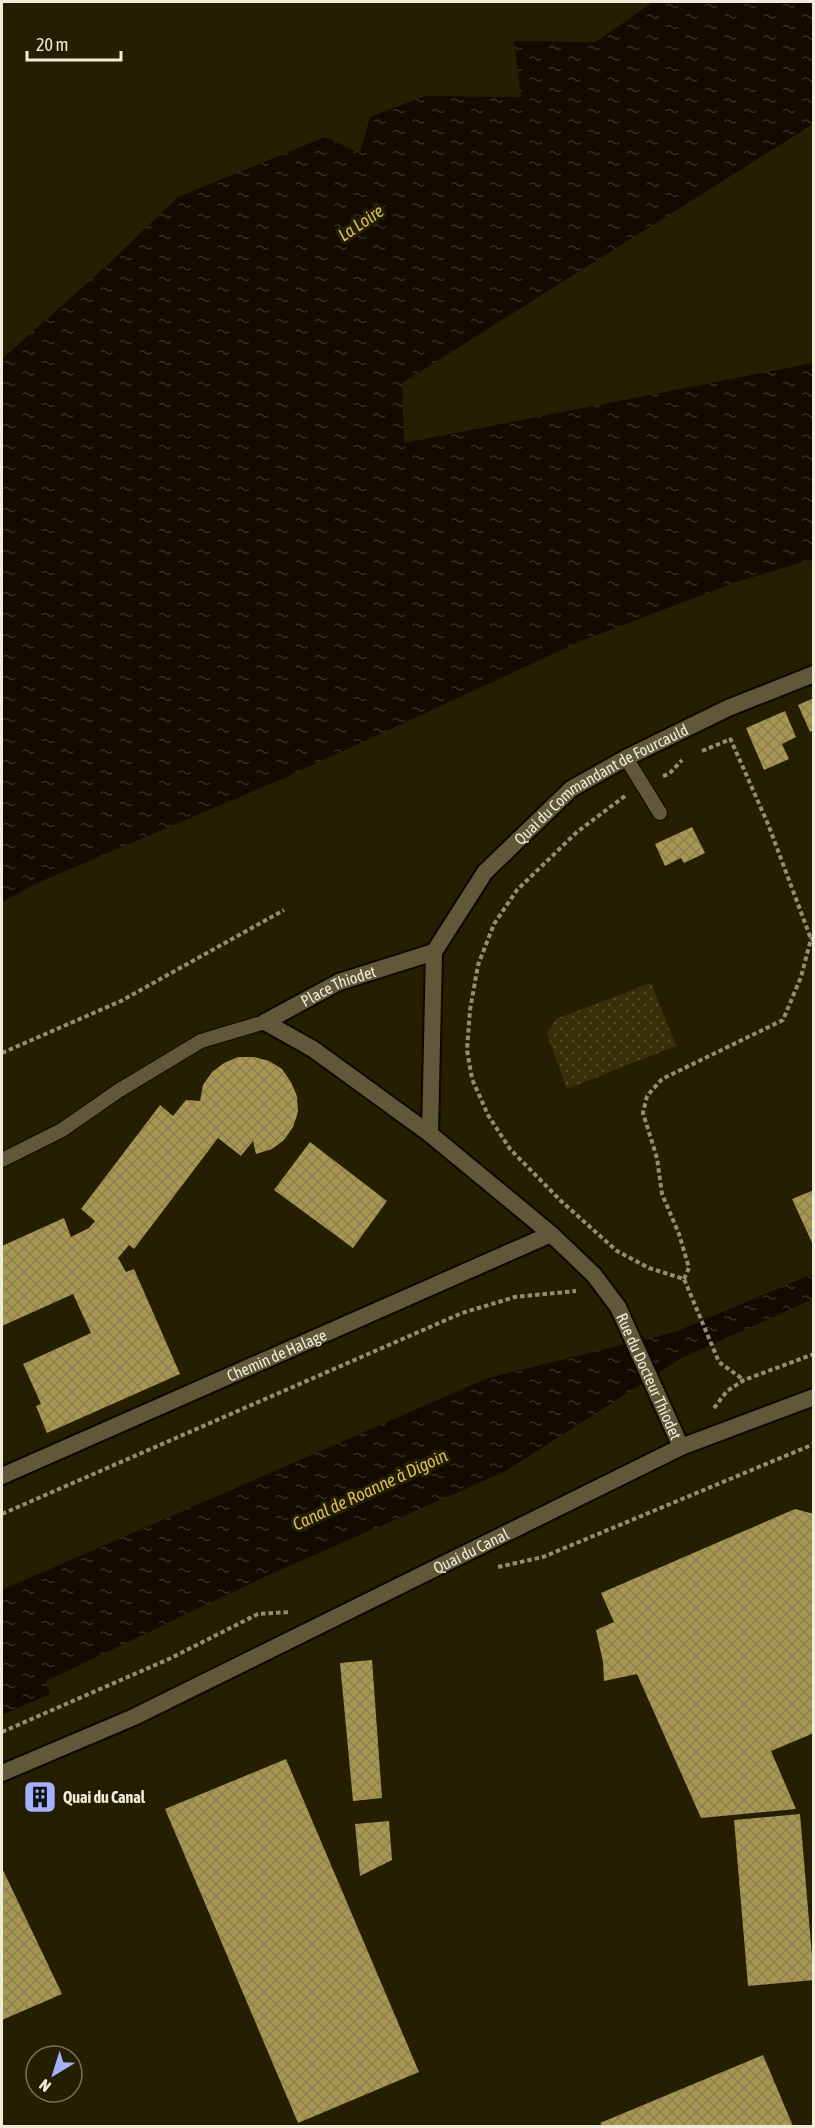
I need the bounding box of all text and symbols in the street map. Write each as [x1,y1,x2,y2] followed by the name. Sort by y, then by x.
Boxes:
[27,24,122,62] scale bar
[36,34,68,55] text: 20 m
[334,200,387,245] water label: La Loire
[510,720,691,848] street label: Quai du Commandant de Fourcauld
[298,962,378,1010] street label: Place Thiodet
[613,1310,686,1443] street label: Rue du Docteur Thiodet
[224,1325,329,1385] street label: Chemin de Halage
[289,1444,451,1535] water label: Canal de Roanne à Digoin
[430,1524,512,1577] street label: Quai du Canal
[22,1779,58,1815] building icon: Quai du Canal
[63,1788,146,1806] place label: Quai du Canal
[24,2044,84,2104] north arrow
[35,2076,54,2096] text: N

